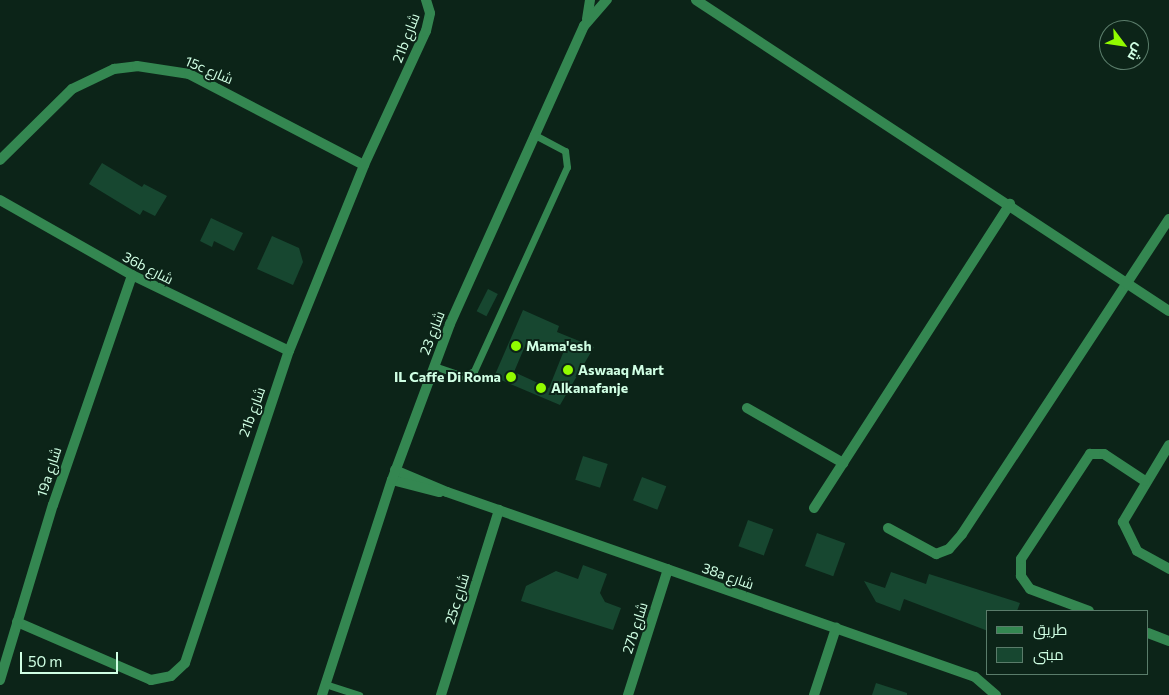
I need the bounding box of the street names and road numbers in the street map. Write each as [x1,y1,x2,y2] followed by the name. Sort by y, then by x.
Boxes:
[389,11,423,65] street label: 21b شارع
[182,52,236,88] street label: 15c شارع
[120,248,176,288] street label: 36b شارع
[416,309,448,357] street label: شارع 23
[235,385,269,439] street label: 21b شارع
[33,445,65,499] street label: 19a شارع
[700,559,756,593] street label: 38a شارع
[441,571,473,627] street label: 25c شارع
[619,600,651,656] street label: 27b شارع

